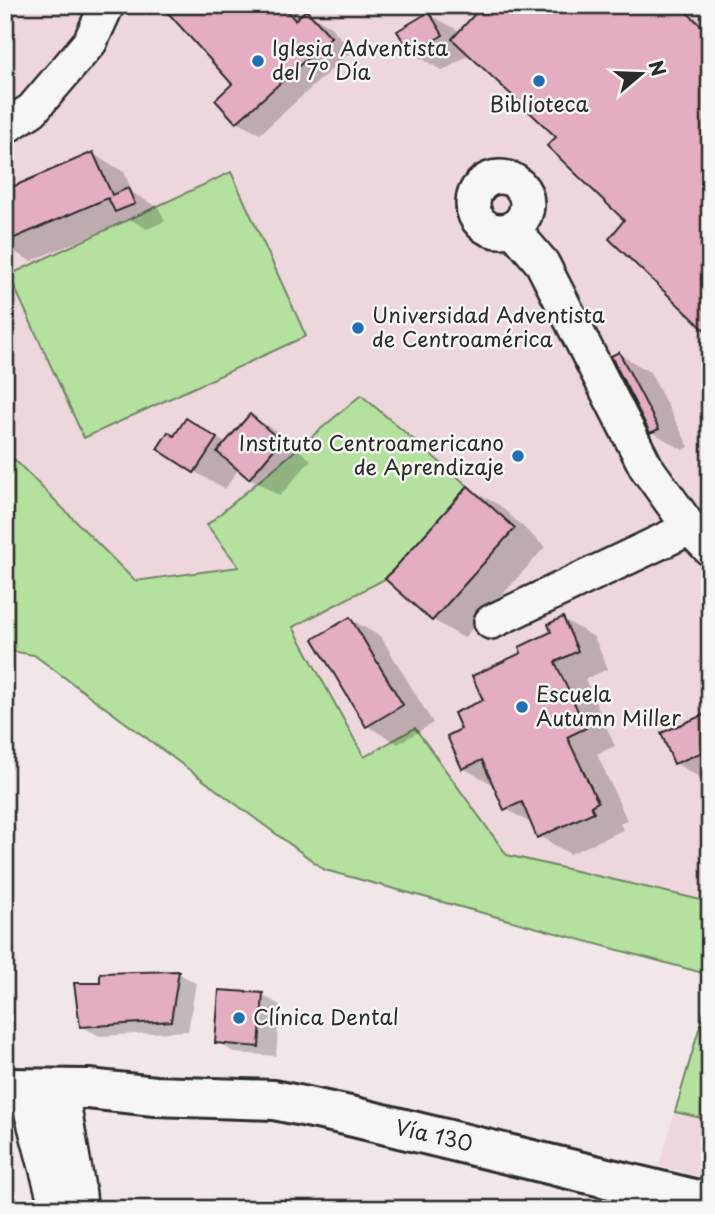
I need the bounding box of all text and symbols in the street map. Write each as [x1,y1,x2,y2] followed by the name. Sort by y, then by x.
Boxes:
[272,31,448,87] place label: Iglesia Adventista del 7º Día
[606,38,676,108] north arrow
[250,53,266,69] marker: Iglesia Adventista del 7º Día
[642,56,674,80] text: N
[531,73,547,89] marker: Biblioteca
[490,87,588,119] place label: Biblioteca
[372,298,605,354] place label: Universidad Adventista de Centroamérica
[350,320,366,336] marker: Universidad Adventista de Centroamérica
[239,426,504,482] place label: Instituto Centroamericano de Aprendizaje
[510,448,526,464] marker: Instituto Centroamericano de Aprendizaje
[536,677,681,733] place label: Escuela Autumn Miller
[514,699,530,715] marker: Escuela Autumn Miller
[253,1000,399,1032] place label: Clínica Dental
[231,1010,247,1026] marker: Clínica Dental
[393,1110,476,1158] street label: Vía 130

